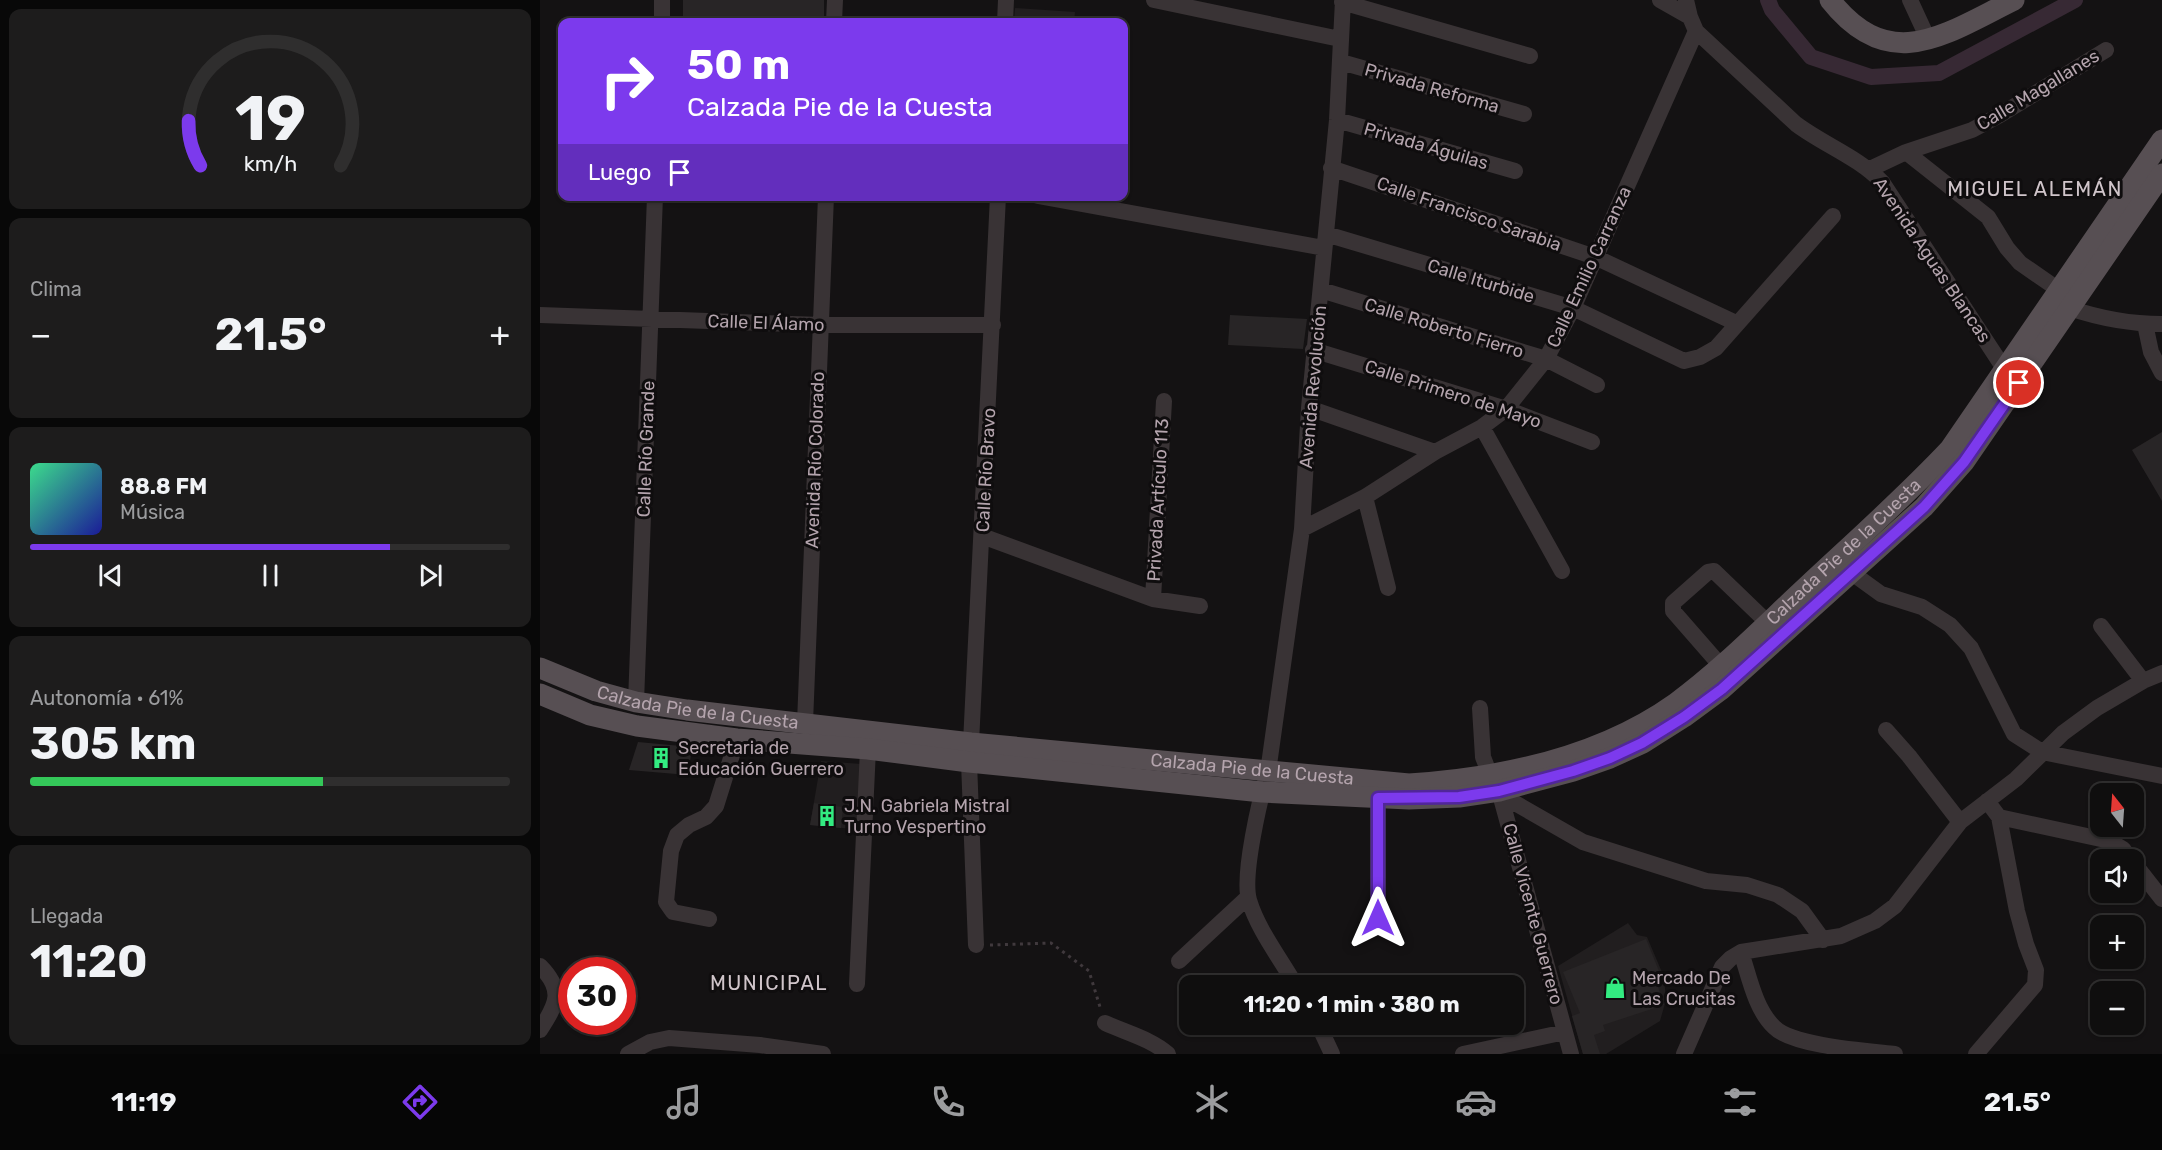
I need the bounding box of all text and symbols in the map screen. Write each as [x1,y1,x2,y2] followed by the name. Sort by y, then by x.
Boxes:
[687,40,790,90] text: 50 m
[588,42,666,120] icon: right
[1973,45,2103,135] street label: Calle Magallanes
[1362,58,1502,118] street label: Privada Reforma
[234,82,306,156] text: 19
[687,91,993,123] text: Calzada Pie de la Cuesta
[1361,118,1491,174] street label: Privada Águilas
[243,151,297,176] text: km/h
[663,156,696,189] icon: arrive
[588,159,651,186] text: Luego
[1374,172,1564,256] street label: Calle Francisco Sarabia
[1869,173,1995,347] street label: Avenida Aguas Blancas
[1947,177,2123,201] district label: MIGUEL ALEMÁN
[1542,183,1636,351] street label: Calle Emilio Carranza
[1425,254,1537,308] street label: Calle Iturbide
[30,277,82,301] text: Clima
[1362,293,1526,363] street label: Calle Roberto Fierro
[1295,305,1331,469] street label: Avenida Revolución
[214,308,326,361] text: 21.5°
[707,310,825,336] street label: Calle El Álamo
[30,315,51,354] text: −
[489,315,510,354] text: +
[1362,355,1544,433] street label: Calle Primero de Mayo
[1993,357,2044,408] pin
[2002,366,2035,399] icon: arrive
[801,371,829,549] street label: Avenida Río Colorado
[633,380,659,518] street label: Calle Río Grande
[972,407,1000,533] street label: Calle Río Bravo
[1143,418,1173,582] street label: Privada Artículo 113
[120,473,207,500] text: 88.8 FM
[1762,474,1926,630] street label: Calzada Pie de la Cuesta
[120,500,185,524] text: Música
[94,559,127,592] icon: previous
[254,559,287,592] icon: pause
[414,559,447,592] icon: next
[594,681,800,734] street label: Calzada Pie de la Cuesta
[30,686,184,710] text: Autonomía · 61%
[30,717,196,770] text: 305 km
[678,737,844,780] place label: Secretaria de Educación Guerrero
[649,746,673,770] building icon: Secretaria de Educación Guerrero
[1150,749,1355,790] street label: Calzada Pie de la Cuesta
[2090,783,2144,837] north arrow
[2090,783,2144,1035] map controls
[844,795,1010,838] place label: J.N. Gabriela Mistral Turno Vespertino
[815,804,839,828] building icon: J.N. Gabriela Mistral Turno Vespertino
[1498,821,1568,1007] street label: Calle Vicente Guerrero
[2090,849,2144,903] button: sound
[1346,886,1410,950] position arrow
[30,904,103,928] text: Llegada
[2090,915,2144,969] button: +
[30,935,148,988] text: 11:20
[558,957,636,1035] speed limit sign: 30
[1632,967,1736,1010] place label: Mercado De Las Crucitas
[710,971,828,995] district label: MUNICIPAL
[1603,976,1627,1000] shop icon: Mercado De Las Crucitas
[2090,981,2144,1035] button: −
[1243,991,1460,1018] text: 11:20 · 1 min · 380 m
[399,1081,441,1123] icon: directions
[663,1081,705,1123] icon: music
[927,1081,969,1123] icon: phone
[1191,1081,1233,1123] icon: climate
[1455,1081,1497,1123] icon: car
[1719,1081,1761,1123] icon: filters
[111,1086,177,1118] text: 11:19
[1984,1086,2051,1118] text: 21.5°

